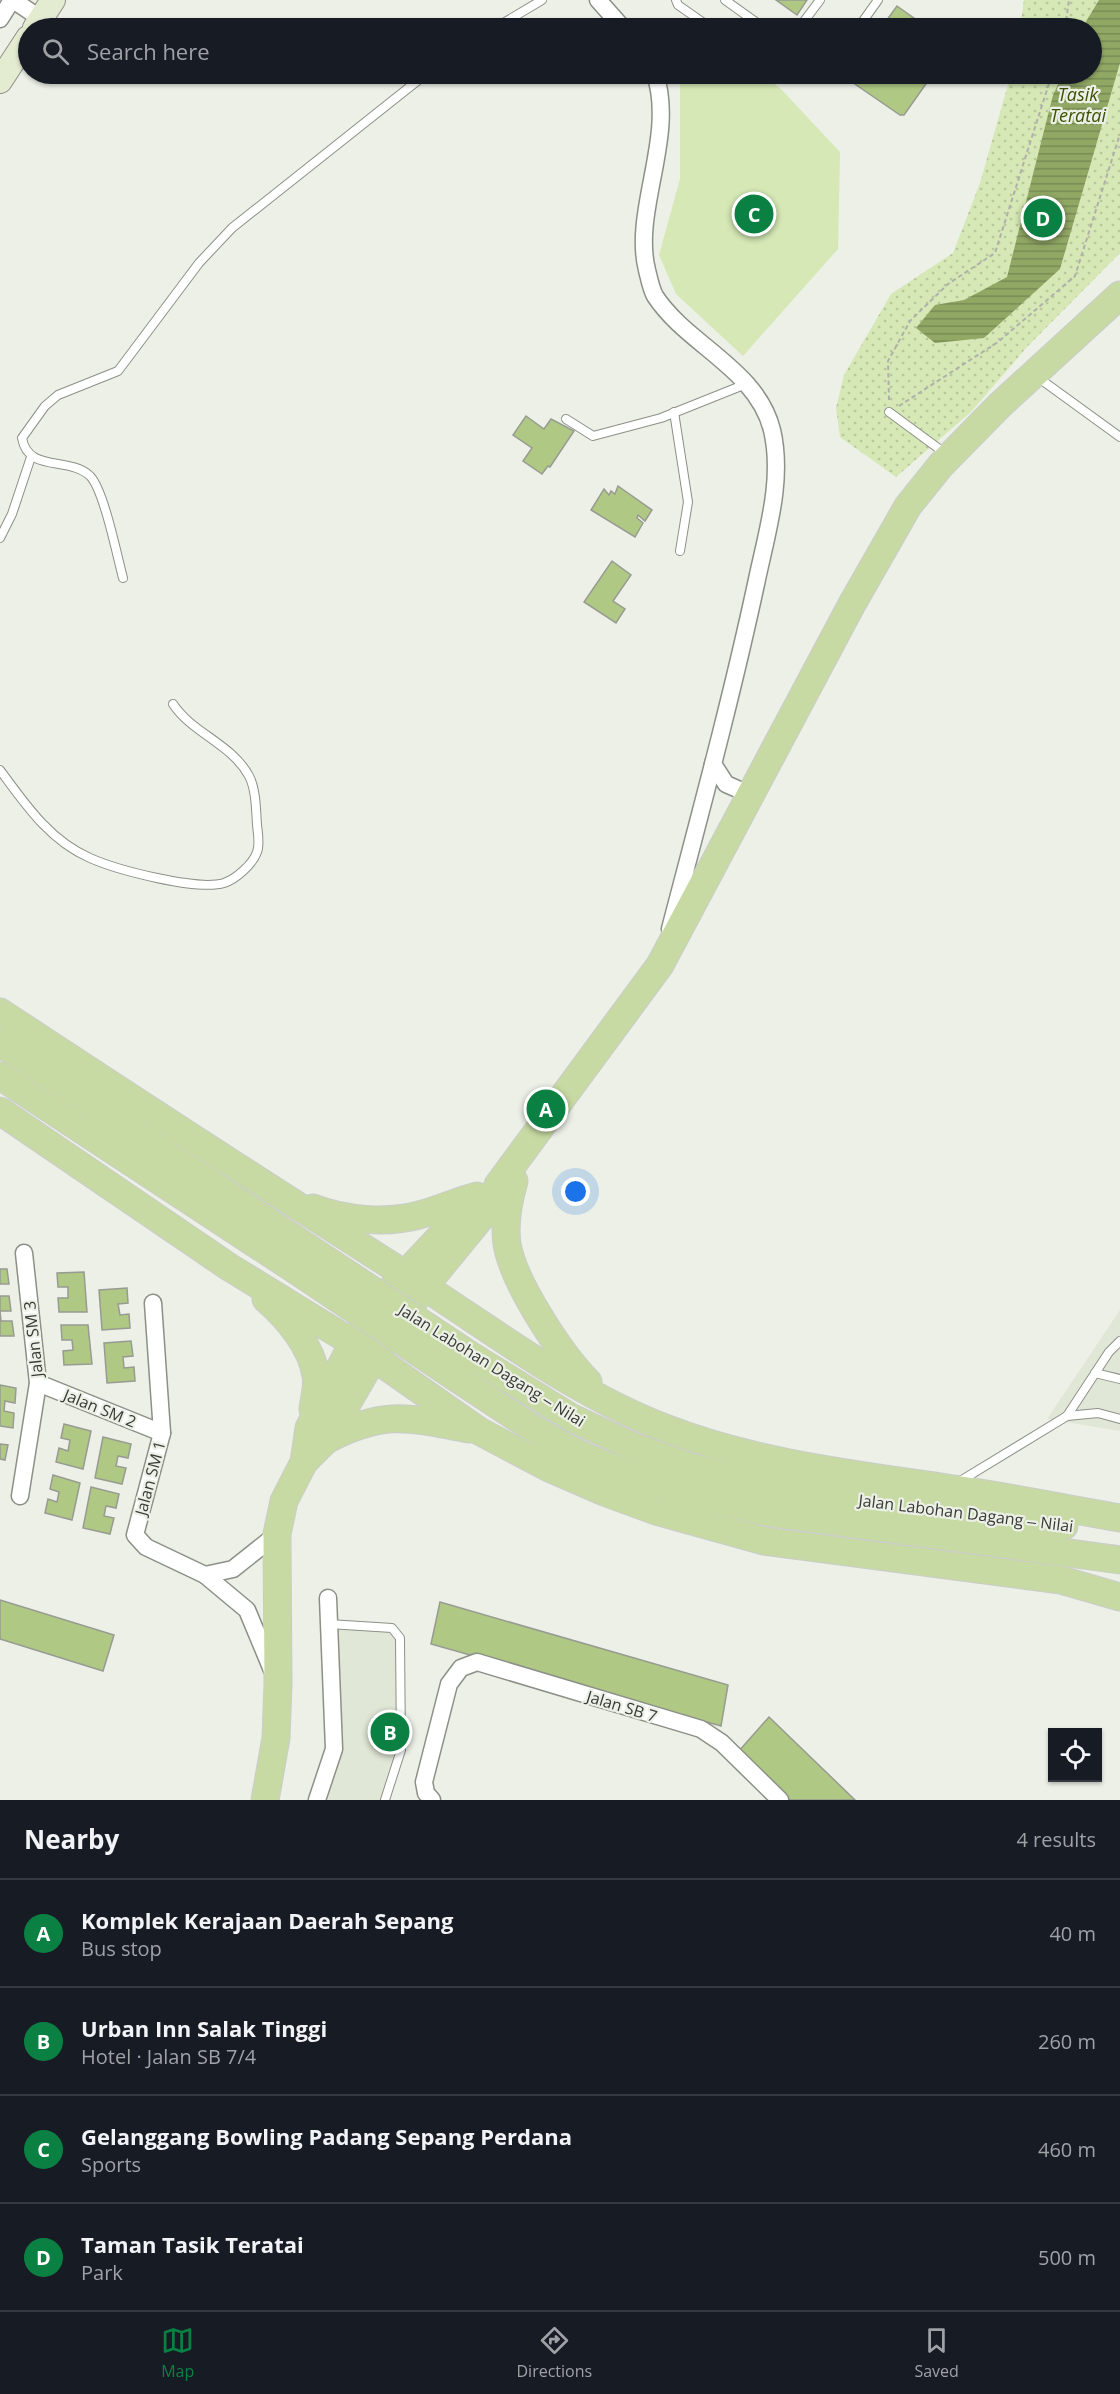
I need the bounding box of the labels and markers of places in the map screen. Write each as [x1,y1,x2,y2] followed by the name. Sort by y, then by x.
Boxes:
[734,192,774,236] pin: C
[1024,196,1062,240] pin: D
[526,1086,566,1132] pin: A
[370,1710,410,1754] pin: B

